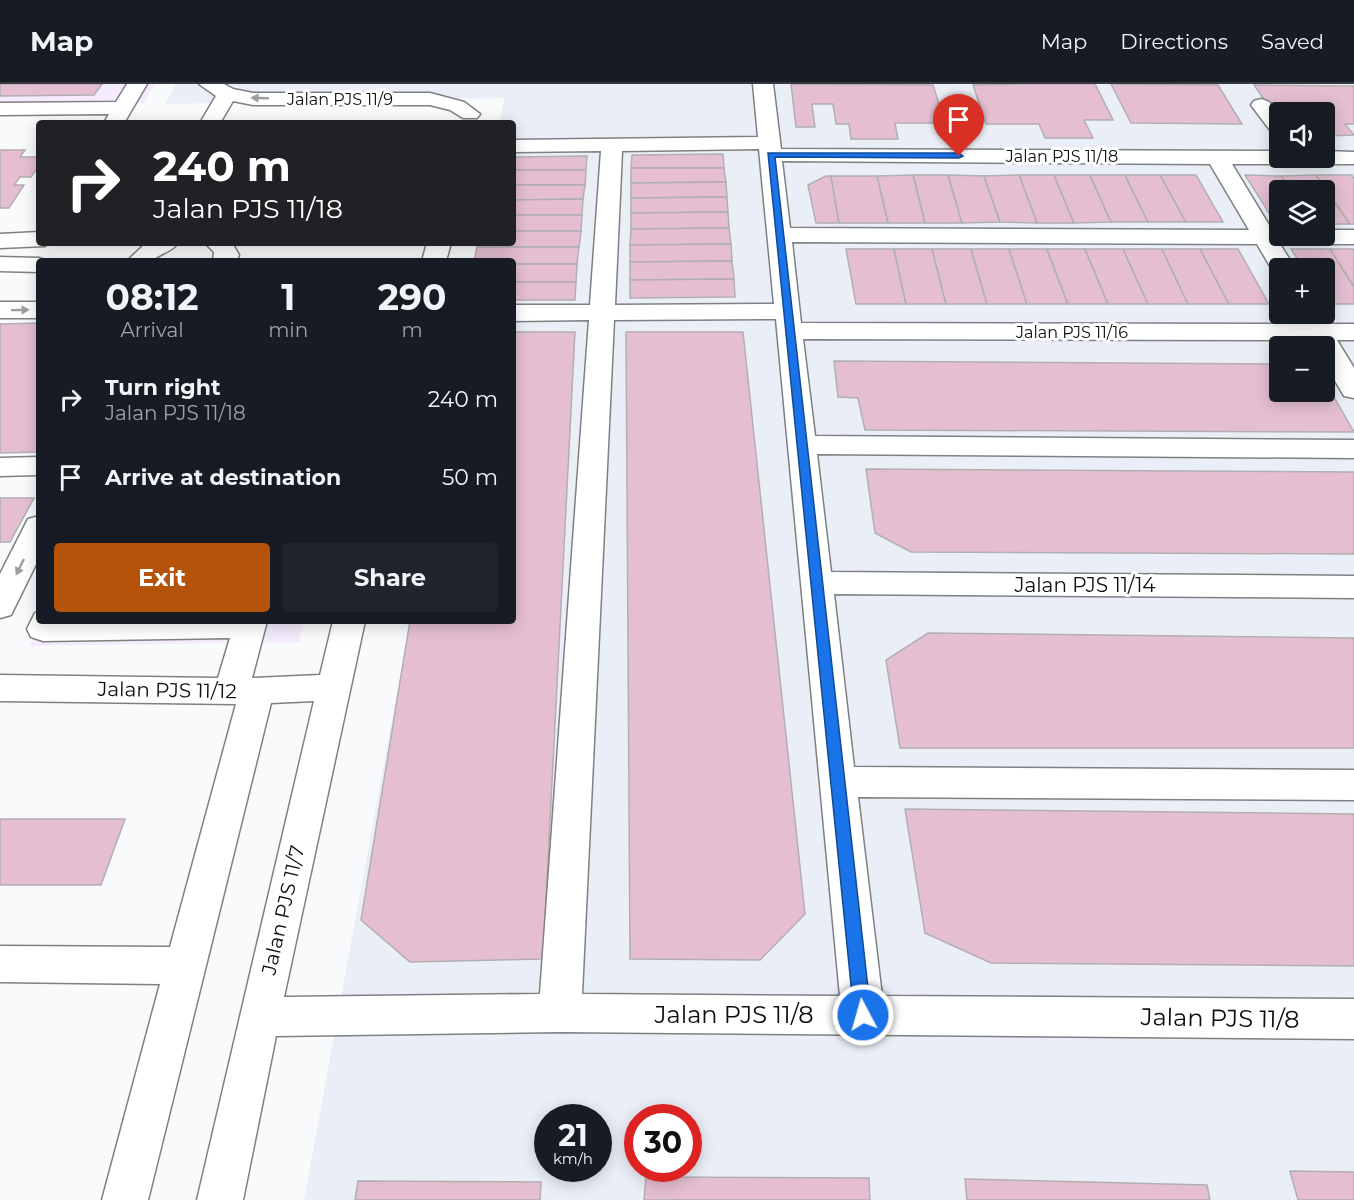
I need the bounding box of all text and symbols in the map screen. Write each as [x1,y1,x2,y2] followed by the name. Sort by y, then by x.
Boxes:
[30,24,93,58] text: Map
[1041,29,1087,54] text: Map
[1120,29,1228,54] text: Directions
[1261,29,1324,54] text: Saved
[286,90,393,109] street label: Jalan PJS 11/9
[251,94,270,103] one-way arrow
[933,94,984,156] pin
[1269,102,1335,402] map controls
[1269,102,1335,168] button: sound
[942,103,975,136] icon: arrive
[153,140,291,192] text: 240 m
[54,144,132,222] icon: right
[1005,147,1118,166] street label: Jalan PJS 11/18
[1269,180,1335,246] button: layers
[153,192,343,225] text: Jalan PJS 11/18
[1269,258,1335,324] button: +
[106,275,199,319] text: 08:12
[281,275,295,319] text: 1
[378,275,446,319] text: 290
[10,305,29,315] one-way arrow
[121,318,184,342] text: Arrival
[268,318,308,342] text: min
[402,318,423,342] text: m
[1015,323,1128,342] street label: Jalan PJS 11/16
[1269,336,1335,402] button: −
[105,374,220,401] text: Turn right
[54,383,87,416] icon: right
[428,386,498,413] text: 240 m
[105,401,246,425] text: Jalan PJS 11/18
[54,461,87,494] icon: arrive
[105,464,341,491] text: Arrive at destination
[442,464,498,491] text: 50 m
[54,543,270,612] button: Exit
[282,543,498,612] button: Share
[15,558,24,575] one-way arrow
[1013,573,1156,597] street label: Jalan PJS 11/14
[96,677,237,703] street label: Jalan PJS 11/12
[256,843,310,978] street label: Jalan PJS 11/7
[831,983,895,1047] position arrow
[654,1000,813,1029] street label: Jalan PJS 11/8
[1139,1002,1300,1034] street label: Jalan PJS 11/8
[624,1104,702,1182] speed limit sign: 30
[558,1117,588,1154] text: 21
[553,1149,593,1168] text: km/h

